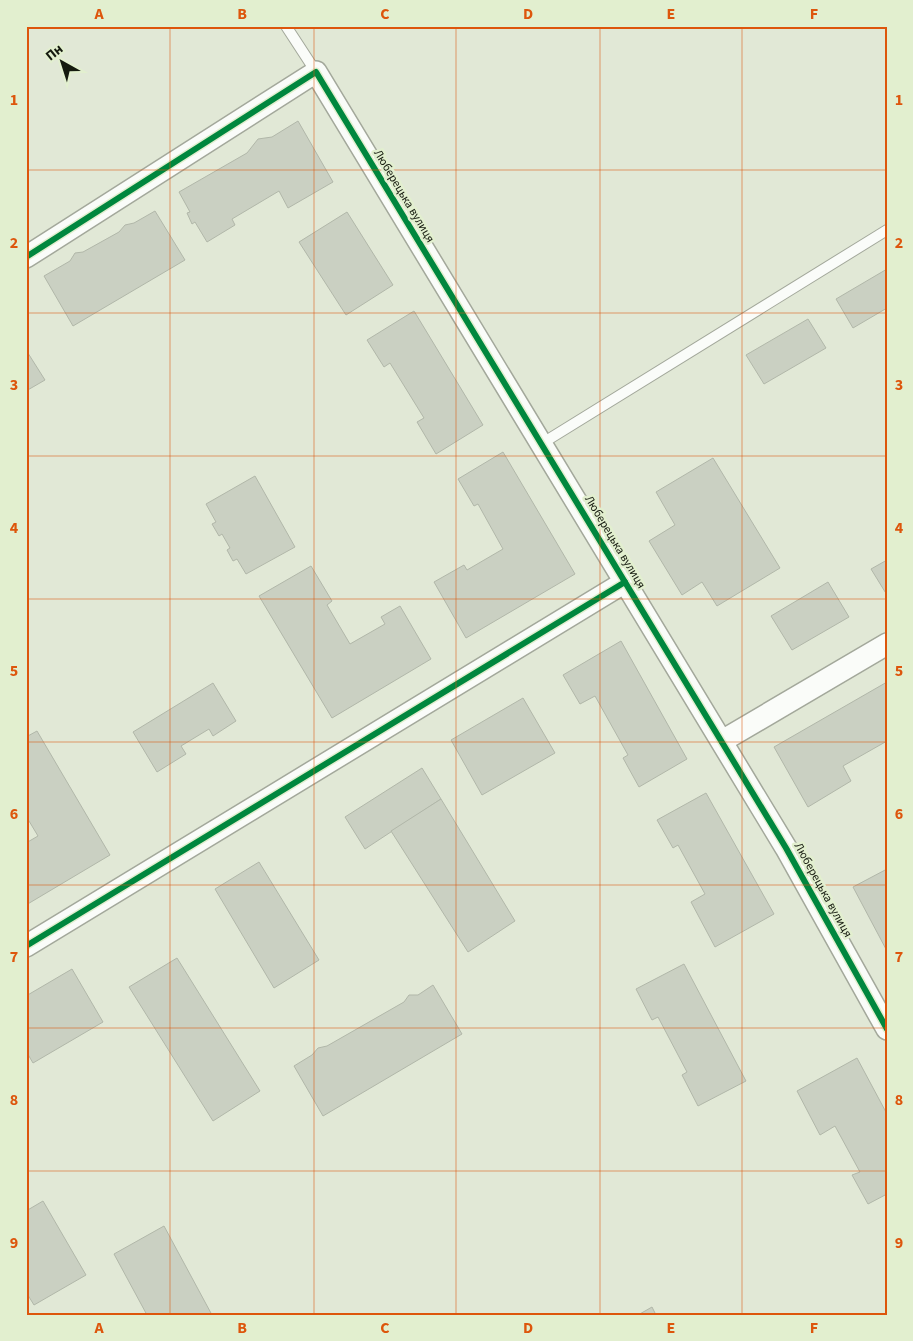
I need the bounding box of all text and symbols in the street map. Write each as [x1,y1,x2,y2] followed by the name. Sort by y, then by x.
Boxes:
[93,3,104,25] text: A
[237,3,247,25] text: B
[380,3,390,25] text: C
[523,3,533,25] text: D
[667,3,675,25] text: E
[810,3,818,25] text: F
[38,38,88,88] north arrow
[41,39,68,66] text: Пн
[10,89,18,111] text: 1
[895,89,903,111] text: 1
[369,146,439,246] street label: Люберецька вулиця
[10,232,18,254] text: 2
[895,232,903,254] text: 2
[10,374,18,396] text: 3
[895,374,903,396] text: 3
[580,492,650,592] street label: Люберецька вулиця
[10,517,19,539] text: 4
[895,517,904,539] text: 4
[10,660,18,682] text: 5
[895,660,903,682] text: 5
[10,803,18,825] text: 6
[895,803,903,825] text: 6
[790,840,856,940] street label: Люберецька вулиця
[10,946,18,968] text: 7
[895,946,903,968] text: 7
[10,1089,18,1111] text: 8
[895,1089,903,1111] text: 8
[10,1232,18,1254] text: 9
[895,1232,903,1254] text: 9
[93,1317,104,1339] text: A
[237,1317,247,1339] text: B
[380,1317,390,1339] text: C
[523,1317,533,1339] text: D
[667,1317,675,1339] text: E
[810,1317,818,1339] text: F

